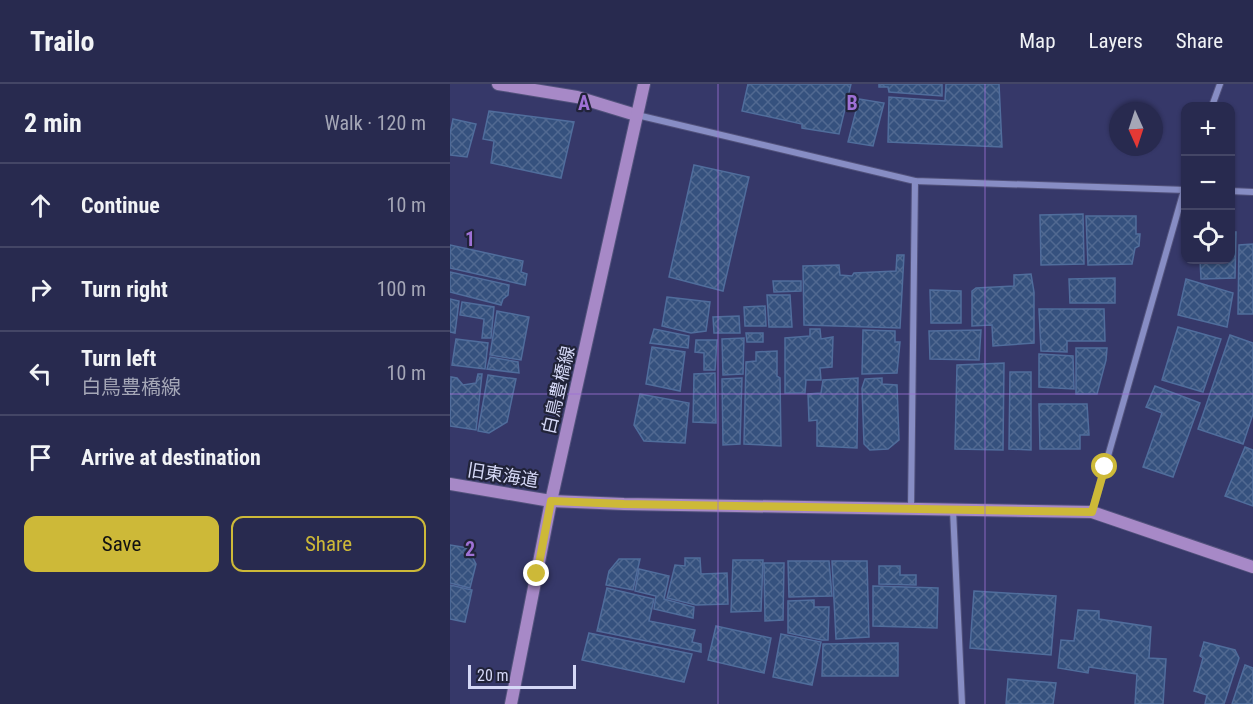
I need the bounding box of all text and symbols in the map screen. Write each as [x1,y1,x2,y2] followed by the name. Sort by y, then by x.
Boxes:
[30,25,94,58] text: Trailo
[1019,29,1056,53] text: Map
[1089,29,1143,53] text: Layers
[1176,29,1223,53] text: Share
[578,91,590,115] text: A
[846,91,858,115] text: B
[1109,102,1163,156] north arrow
[1181,102,1235,264] map controls
[1181,102,1235,156] button: +
[24,108,82,138] text: 2 min
[325,111,426,135] text: Walk · 120 m
[1181,156,1235,210] button: −
[24,189,57,222] icon: ahead
[81,193,160,218] text: Continue
[387,193,426,217] text: 10 m
[1181,210,1235,264] button: locate
[465,227,475,251] text: 1
[24,273,57,306] icon: right
[81,277,168,302] text: Turn right
[377,277,426,301] text: 100 m
[538,344,578,436] street label: 白鳥豊橋線
[81,346,156,371] text: Turn left
[24,357,57,390] icon: left
[387,361,426,385] text: 10 m
[81,375,181,399] text: 白鳥豊橋線
[24,441,57,474] icon: arrive
[81,445,261,470] text: Arrive at destination
[1091,453,1117,479] route start
[466,459,540,491] street label: 旧東海道
[24,516,219,572] button: Save
[231,516,426,572] button: Share
[465,537,475,561] text: 2
[523,560,549,586] route end
[468,662,576,690] scale bar
[477,666,509,685] text: 20 m

